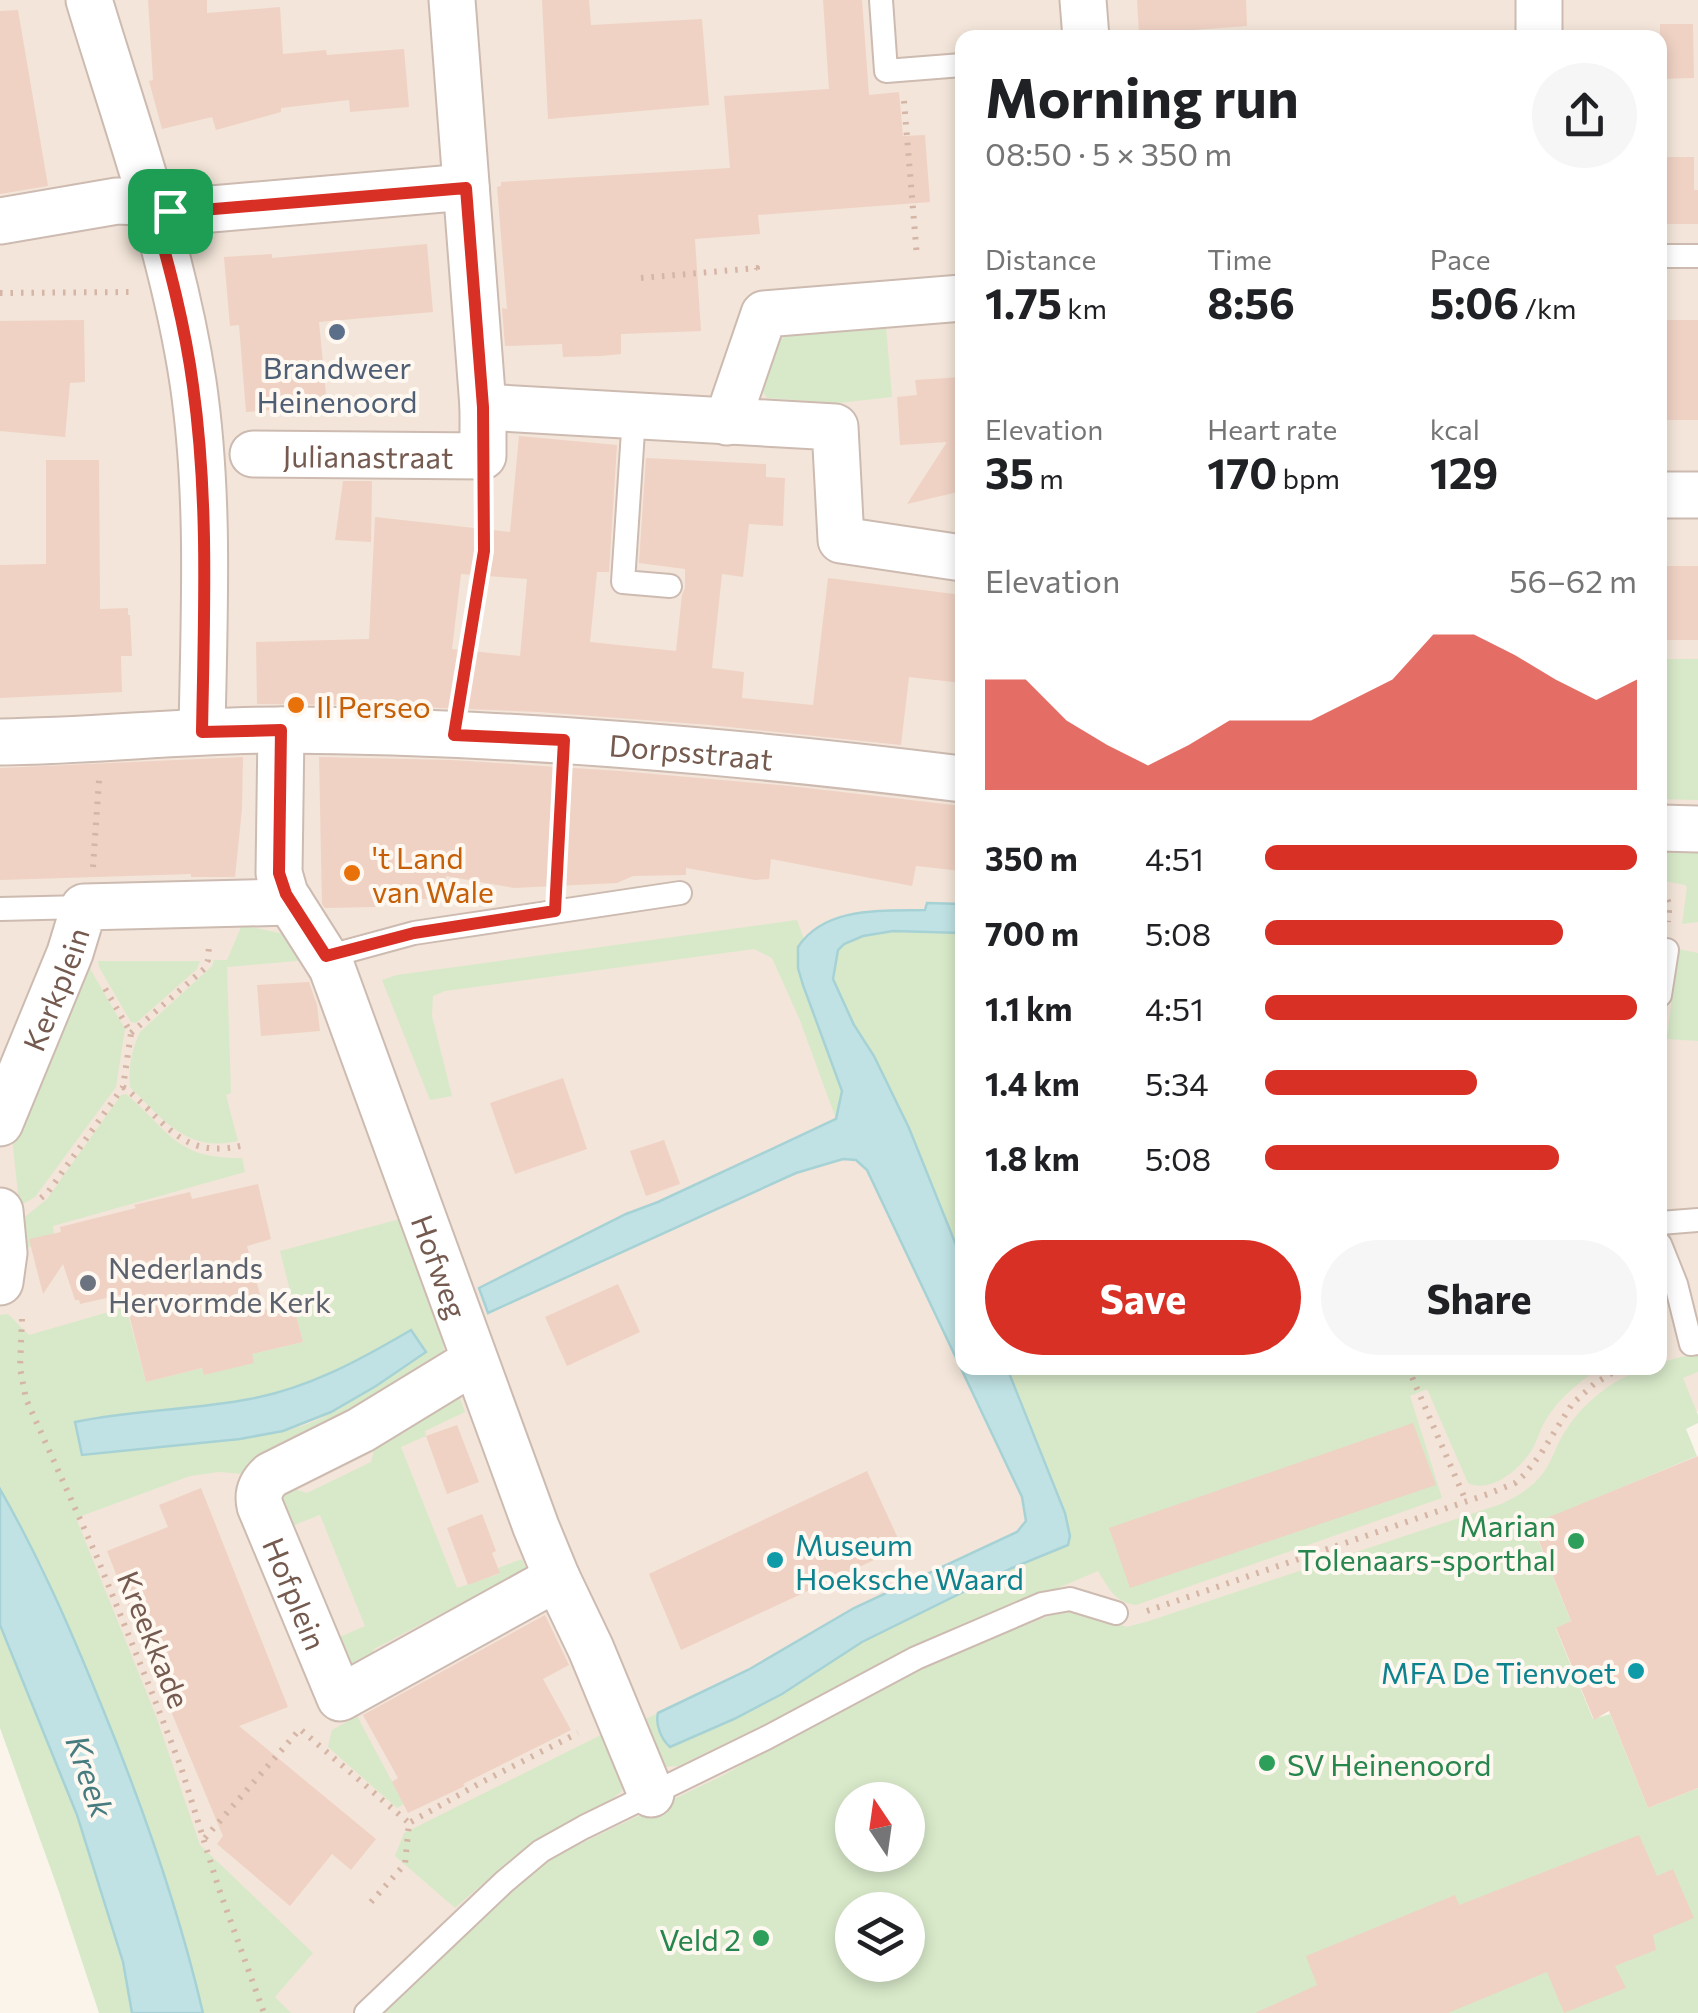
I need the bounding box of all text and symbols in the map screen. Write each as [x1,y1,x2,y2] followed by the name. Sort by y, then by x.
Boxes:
[985,62,1299,129] text: Morning run
[1532,63,1637,168] button: share
[985,133,1232,173] text: 08:50 · 5 × 350 m
[128,169,213,254] pin
[143,184,198,239] icon: arrive
[985,242,1096,276] text: Distance
[1207,242,1272,276] text: Time
[1430,242,1491,276] text: Pace
[985,276,1062,328] text: 1.75
[1207,276,1295,328] text: 8:56
[1430,276,1519,328] text: 5:06
[1062,291,1107,325] text: km
[1519,291,1577,325] text: /km
[326,321,348,343] marker: Brandweer Heinenoord
[257,348,417,419] place label: Brandweer Heinenoord
[985,412,1103,446] text: Elevation
[1207,412,1337,446] text: Heart rate
[1430,412,1480,446] text: kcal
[282,436,454,474] street label: Julianastraat
[985,446,1034,498] text: 35
[1207,446,1277,498] text: 170
[1430,446,1498,498] text: 129
[1034,461,1064,495] text: m
[1277,461,1340,495] text: bpm
[985,560,1120,600] text: Elevation
[1509,560,1637,600] text: 56–62 m
[316,687,431,724] place label: Il Perseo
[285,694,307,716] marker: Il Perseo
[608,725,775,776] street label: Dorpsstraat
[372,838,494,909] place label: 't Land van Wale
[985,838,1078,878] text: 350 m
[1145,838,1204,878] text: 4:51
[341,862,363,884] marker: 't Land van Wale
[985,913,1079,953] text: 700 m
[1145,913,1211,953] text: 5:08
[13,923,95,1056] street label: Kerkplein
[985,988,1072,1028] text: 1.1 km
[1145,988,1204,1028] text: 4:51
[985,1063,1080,1103] text: 1.4 km
[1145,1063,1208,1103] text: 5:34
[985,1138,1080,1178] text: 1.8 km
[1145,1138,1211,1178] text: 5:08
[405,1209,477,1323] street label: Hofweg
[985,1240,1301,1355] button: Save
[1321,1240,1637,1355] button: Share
[108,1248,331,1319] place label: Nederlands Hervormde Kerk
[77,1272,99,1294] marker: Nederlands Hervormde Kerk
[1297,1506,1556,1577] place label: Marian Tolenaars-sporthal
[795,1525,1024,1596] place label: Museum Hoeksche Waard
[1565,1530,1587,1552] marker: Marian Tolenaars-sporthal
[256,1531,336,1655] street label: Hofplein
[764,1549,786,1571] marker: Museum Hoeksche Waard
[111,1565,199,1713] street label: Kreekkade
[1381,1653,1616,1690] place label: MFA De Tienvoet
[1625,1660,1647,1682] marker: MFA De Tienvoet
[58,1729,124,1823] water label: Kreek
[1287,1745,1491,1782] place label: SV Heinenoord
[1256,1752,1278,1774] marker: SV Heinenoord
[835,1782,925,1872] north arrow
[835,1782,925,1982] map controls
[835,1892,925,1982] button: layers
[659,1920,741,1957] place label: Veld 2
[750,1927,772,1949] marker: Veld 2

